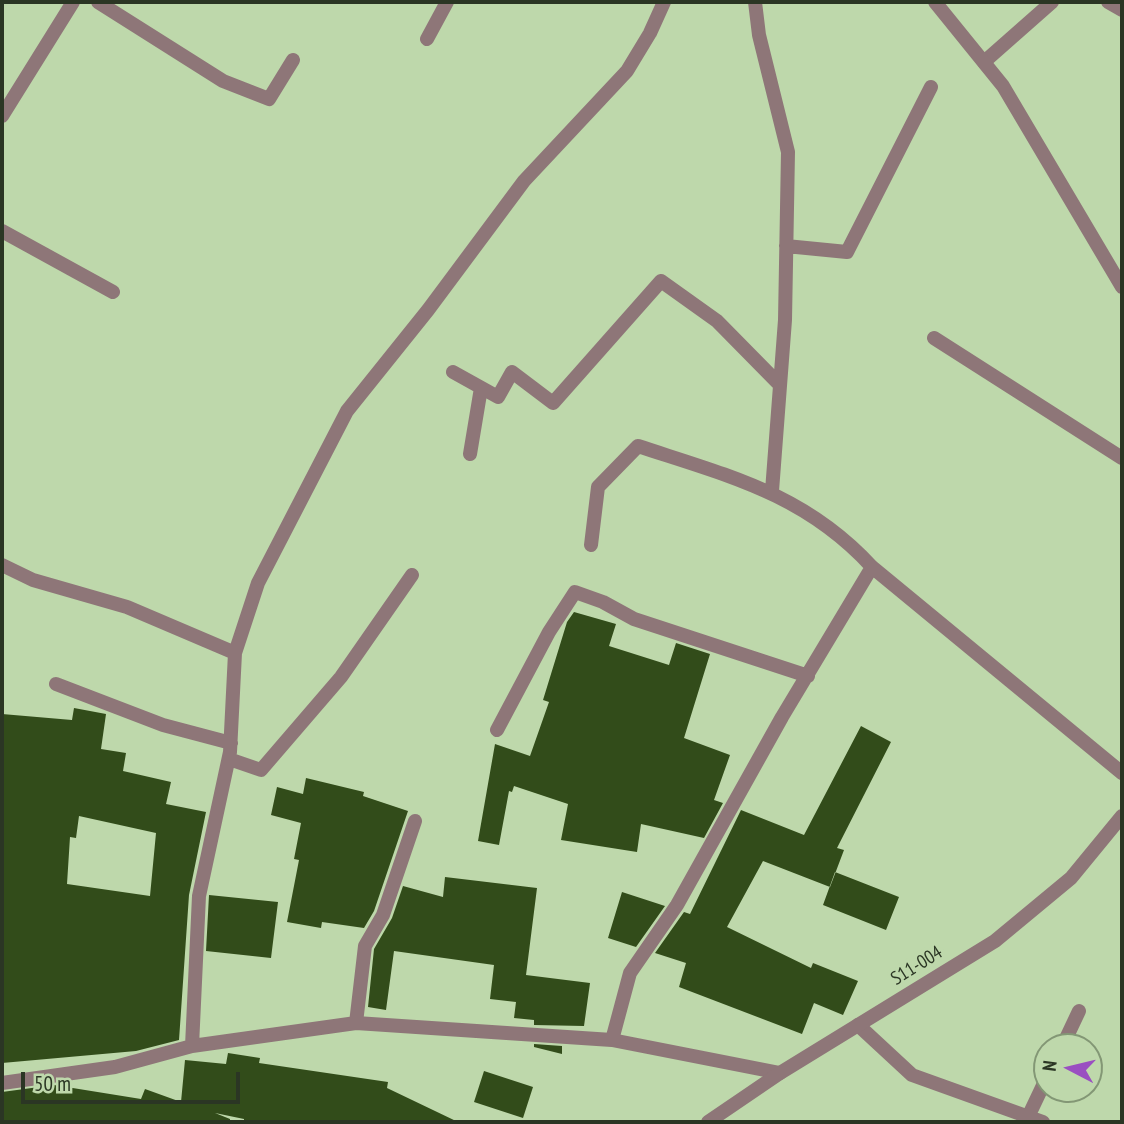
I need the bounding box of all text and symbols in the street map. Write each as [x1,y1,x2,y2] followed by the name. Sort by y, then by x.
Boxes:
[887,941,947,991] street label: S11-004
[1033,1033,1103,1103] north arrow
[24,1058,243,1102] scale bar
[1037,1059,1062,1072] text: N
[34,1070,71,1097] text: 50 m

